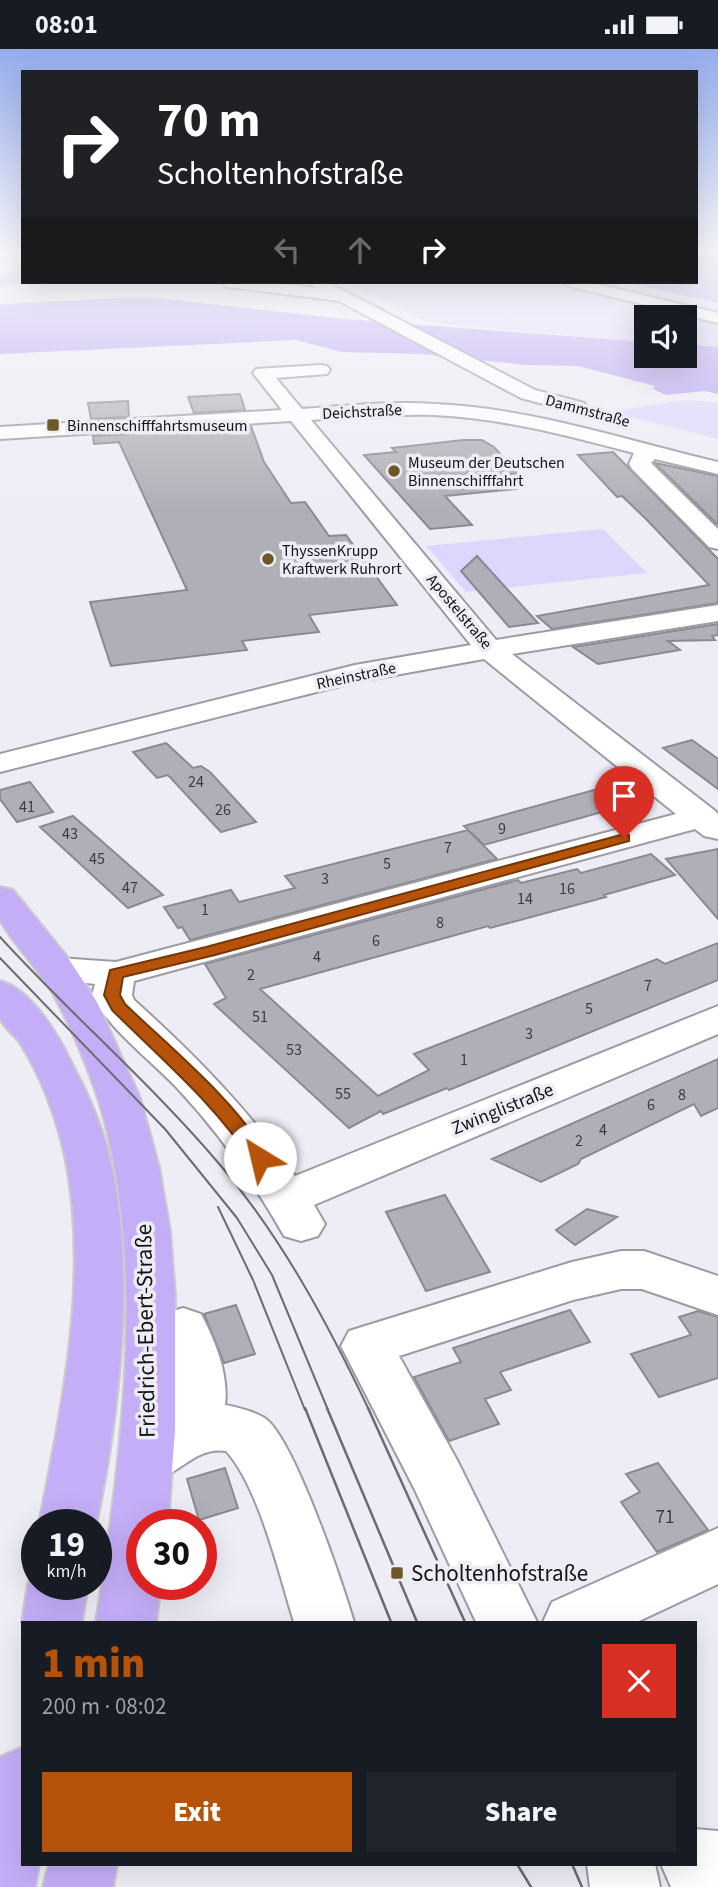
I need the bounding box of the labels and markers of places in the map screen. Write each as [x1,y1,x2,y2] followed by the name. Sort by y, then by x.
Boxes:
[67,415,248,437] place label: Binnenschifffahrtsmuseum
[45,417,61,433] marker: Binnenschifffahrtsmuseum
[408,452,565,492] place label: Museum der Deutschen Binnenschifffahrt
[386,463,402,479] marker: Museum der Deutschen Binnenschifffahrt
[282,540,402,580] place label: ThyssenKrupp Kraftwerk Ruhrort
[260,551,276,567] marker: ThyssenKrupp Kraftwerk Ruhrort
[594,766,654,838] pin
[411,1557,588,1590] place label: Scholtenhofstraße
[389,1565,405,1581] marker: Scholtenhofstraße

